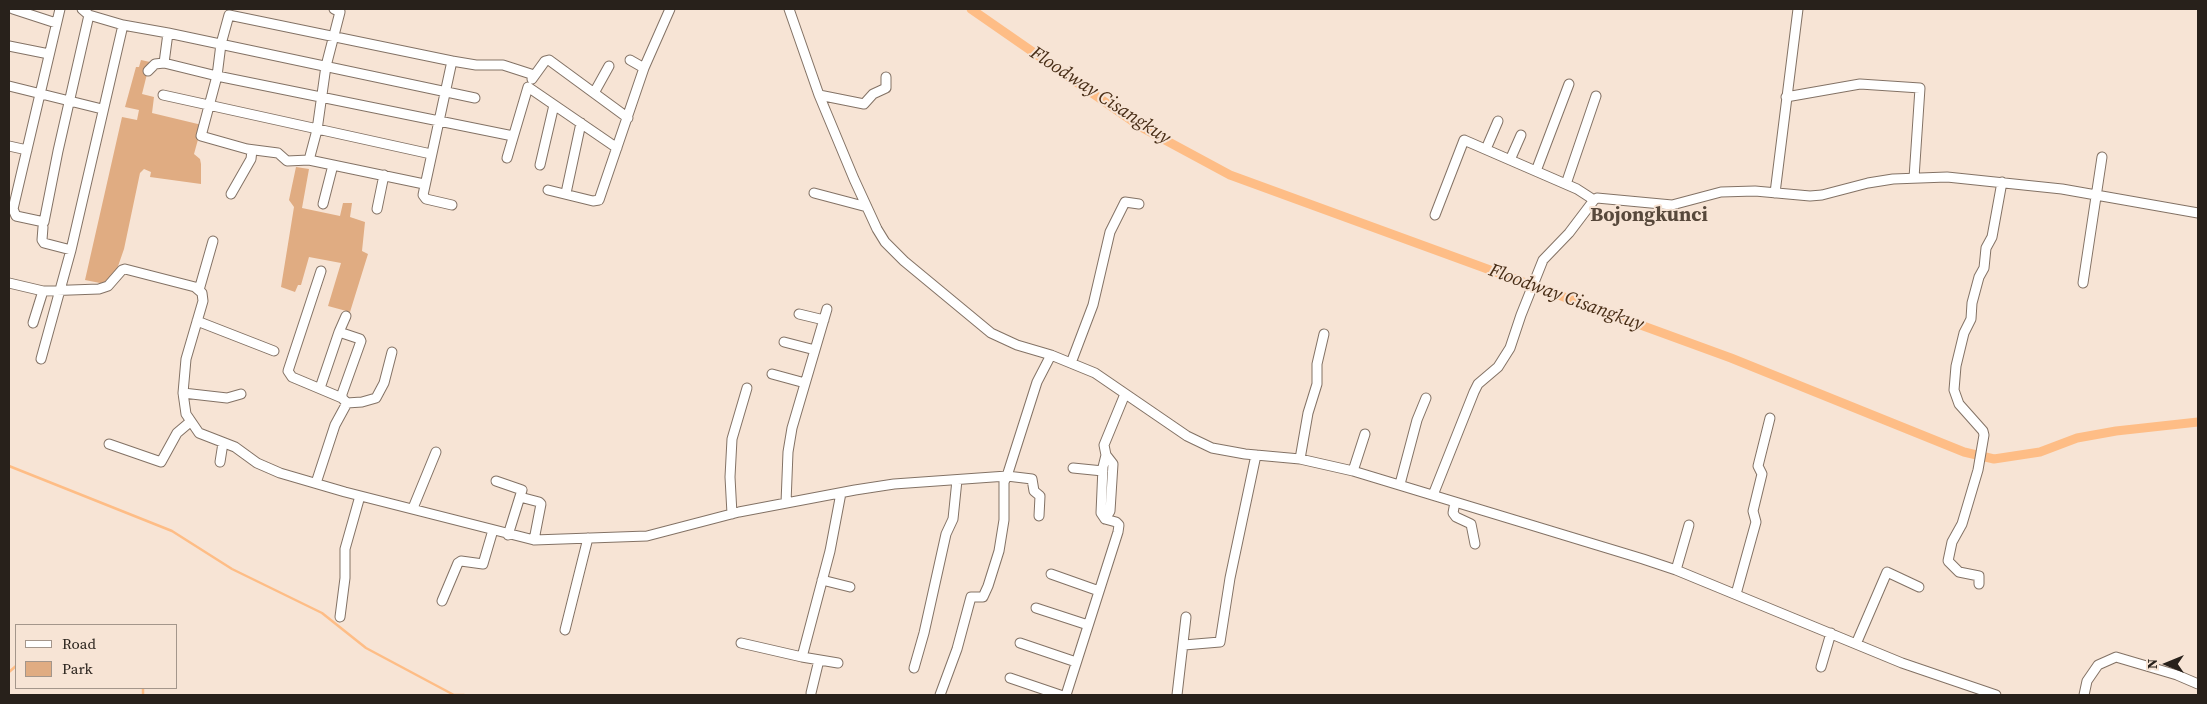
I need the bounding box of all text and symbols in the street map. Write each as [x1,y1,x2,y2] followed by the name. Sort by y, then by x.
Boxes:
[1025,42,1175,150] water label: Floodway Cisangkuy
[1590,204,1708,228] district label: Bojongkunci
[1486,259,1646,337] water label: Floodway Cisangkuy
[15,624,178,689] legend
[62,633,96,654] text: Road
[2142,639,2192,689] north arrow
[62,658,93,679] text: Park
[2142,659,2162,669] text: N

